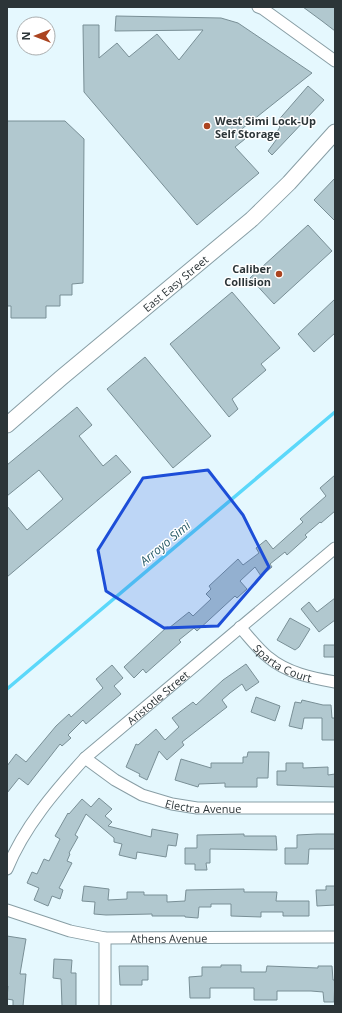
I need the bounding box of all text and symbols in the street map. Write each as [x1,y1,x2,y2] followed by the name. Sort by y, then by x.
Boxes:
[16,16,56,56] north arrow
[18,32,33,40] text: N
[215,113,316,141] place label: West Simi Lock-Up Self Storage
[202,121,212,131] marker: West Simi Lock-Up Self Storage
[139,251,211,315] street label: East Easy Street
[224,261,271,289] place label: Caliber Collision
[274,269,284,279] marker: Caliber Collision
[135,516,195,570] water label: Arroyo Simi
[251,640,314,685] street label: Sparta Court
[123,667,192,728] street label: Aristotle Street
[164,795,241,816] street label: Electra Avenue
[130,930,207,945] street label: Athens Avenue

